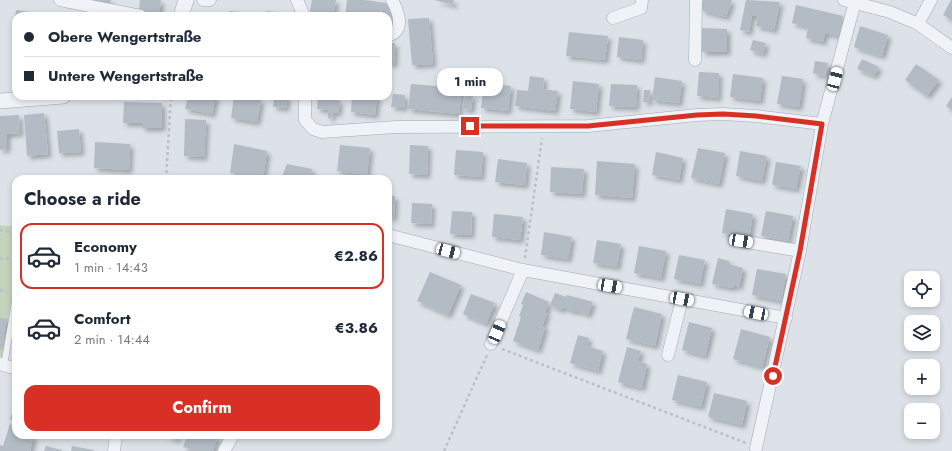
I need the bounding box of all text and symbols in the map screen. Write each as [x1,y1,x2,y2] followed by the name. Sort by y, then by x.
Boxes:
[48,26,201,48] text: Obere Wengertstraße
[48,65,204,87] text: Untere Wengertstraße
[826,66,844,92] car
[437,68,503,96] callout: 1 min
[454,72,486,91] text: 1 min
[461,117,479,135] route end
[24,186,141,212] text: Choose a ride
[728,233,754,249] car
[74,236,137,258] text: Economy
[26,238,62,274] icon: car
[435,242,461,260] car
[334,245,378,267] text: €2.86
[74,258,148,277] text: 1 min · 14:43
[904,271,940,439] map controls
[904,271,940,307] button: locate
[597,278,623,294] car
[669,291,695,307] car
[743,305,769,321] car
[74,308,131,330] text: Comfort
[26,310,62,346] icon: car
[904,315,940,351] button: layers
[335,317,378,339] text: €3.86
[487,319,507,345] car
[74,330,150,349] text: 2 min · 14:44
[904,359,940,395] button: +
[764,367,782,385] route start
[24,385,380,431] button: Confirm
[904,403,940,439] button: −

